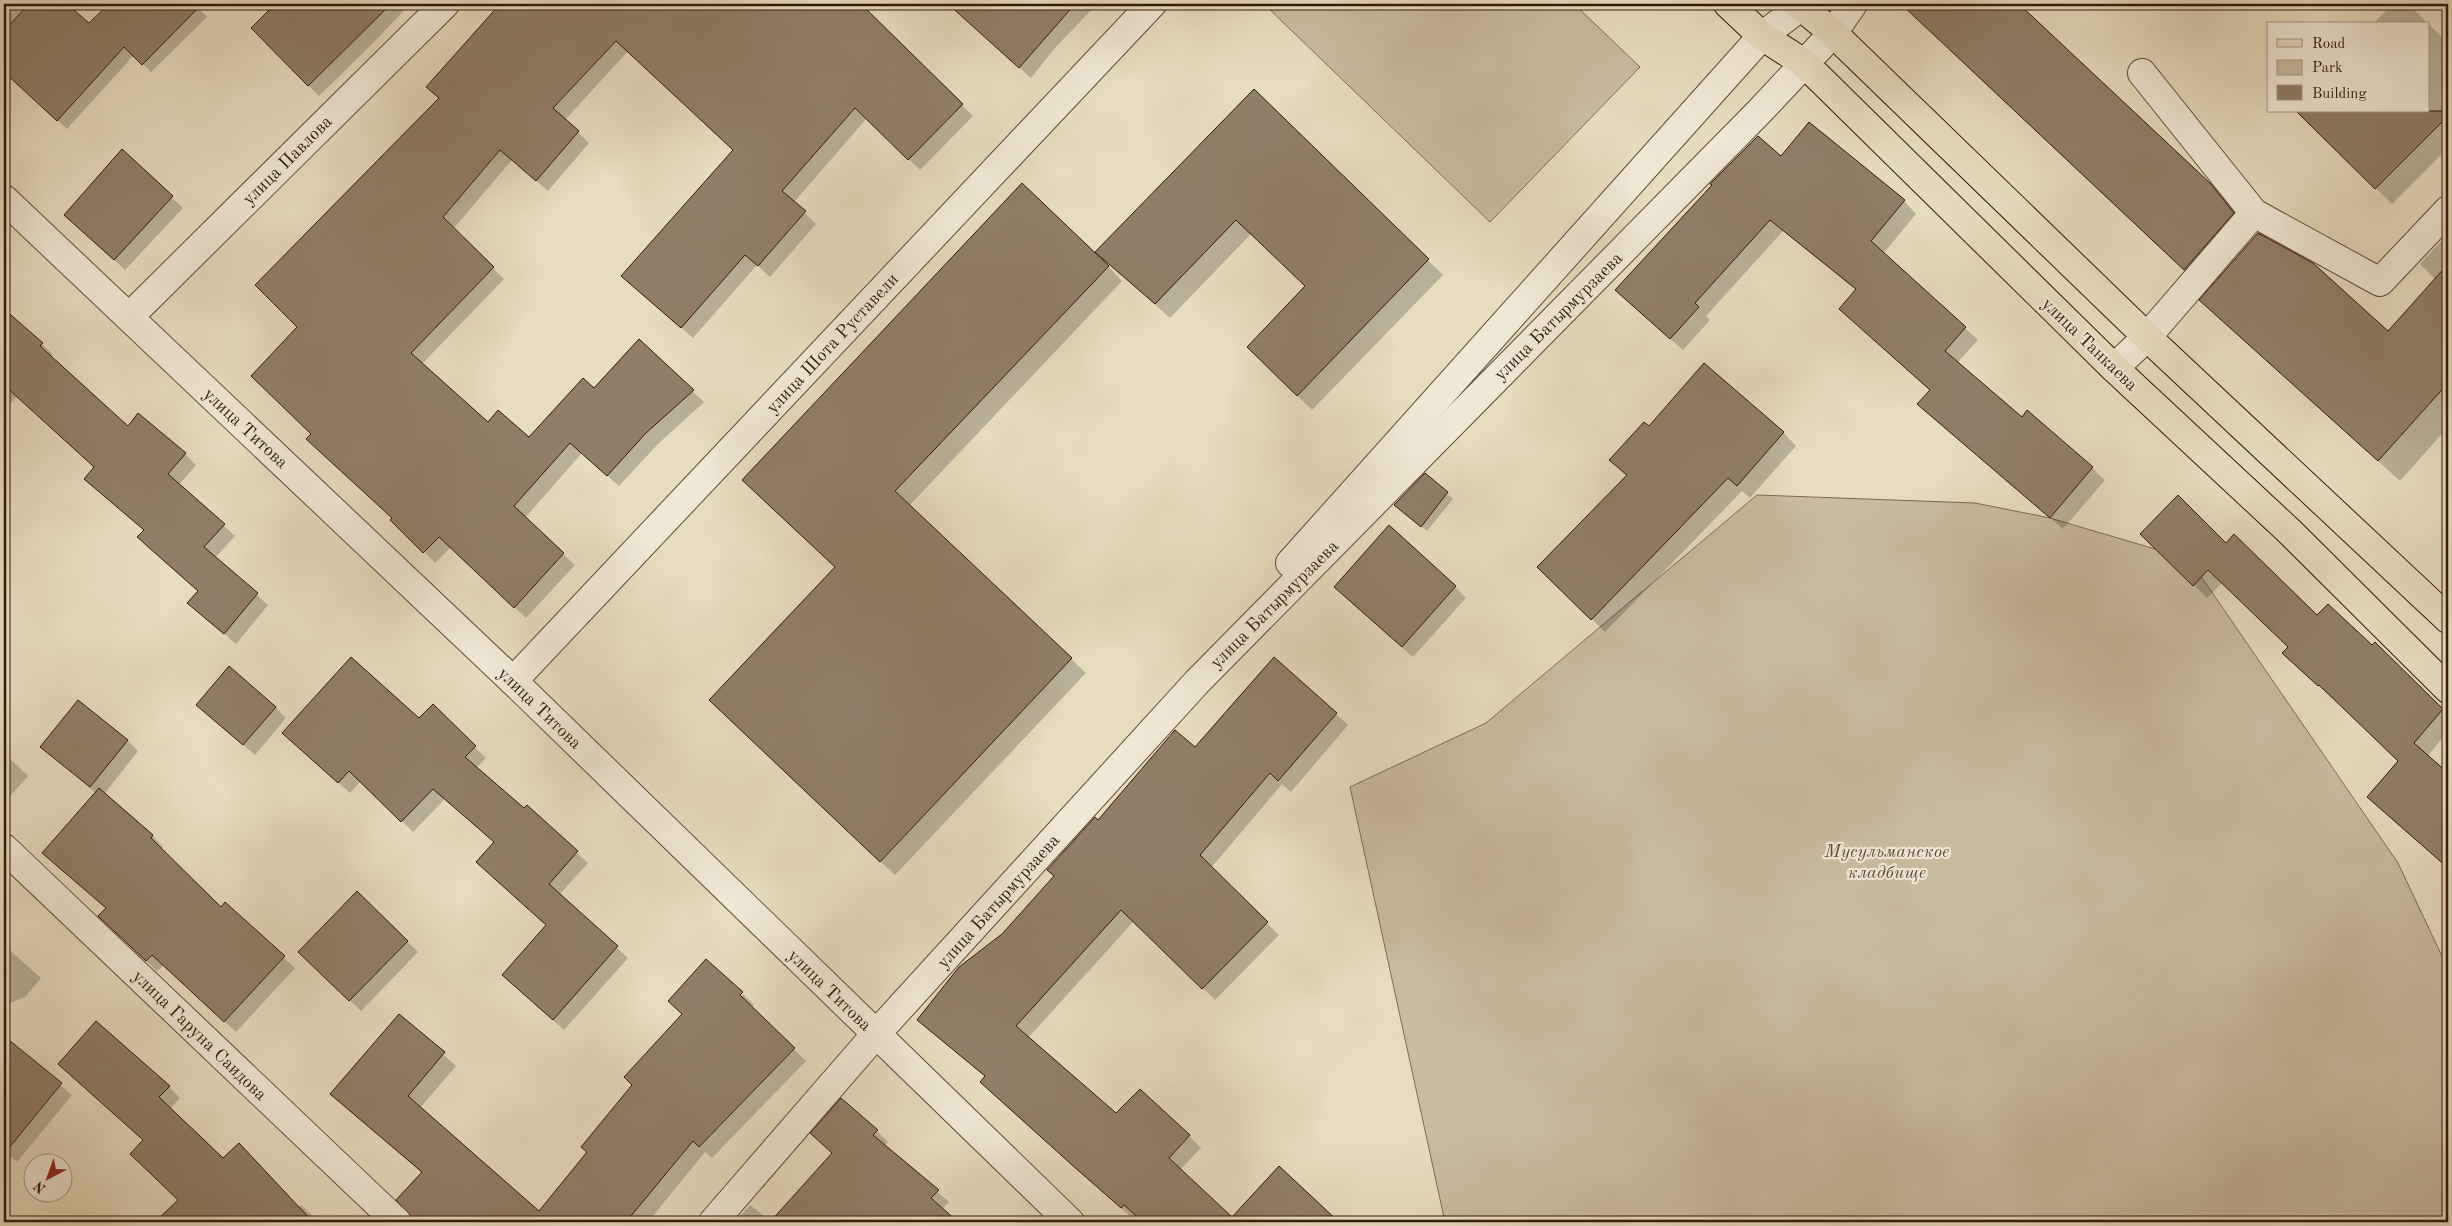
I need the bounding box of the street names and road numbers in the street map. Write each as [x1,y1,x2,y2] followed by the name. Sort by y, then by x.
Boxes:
[240,112,336,209] street label: улица Павлова
[1491,249,1626,384] street label: улица Батырмурзаева
[763,270,902,417] street label: улица Шота Руставели
[2038,295,2141,395] street label: улица Танкаева
[199,385,291,472] street label: улица Титова
[1207,537,1342,672] street label: улица Батырмурзаева
[494,665,585,753] street label: улица Титова
[934,831,1063,972] street label: улица Батырмурзаева
[784,947,875,1035] street label: улица Титова
[129,967,270,1104] street label: улица Гаруна Саидова

